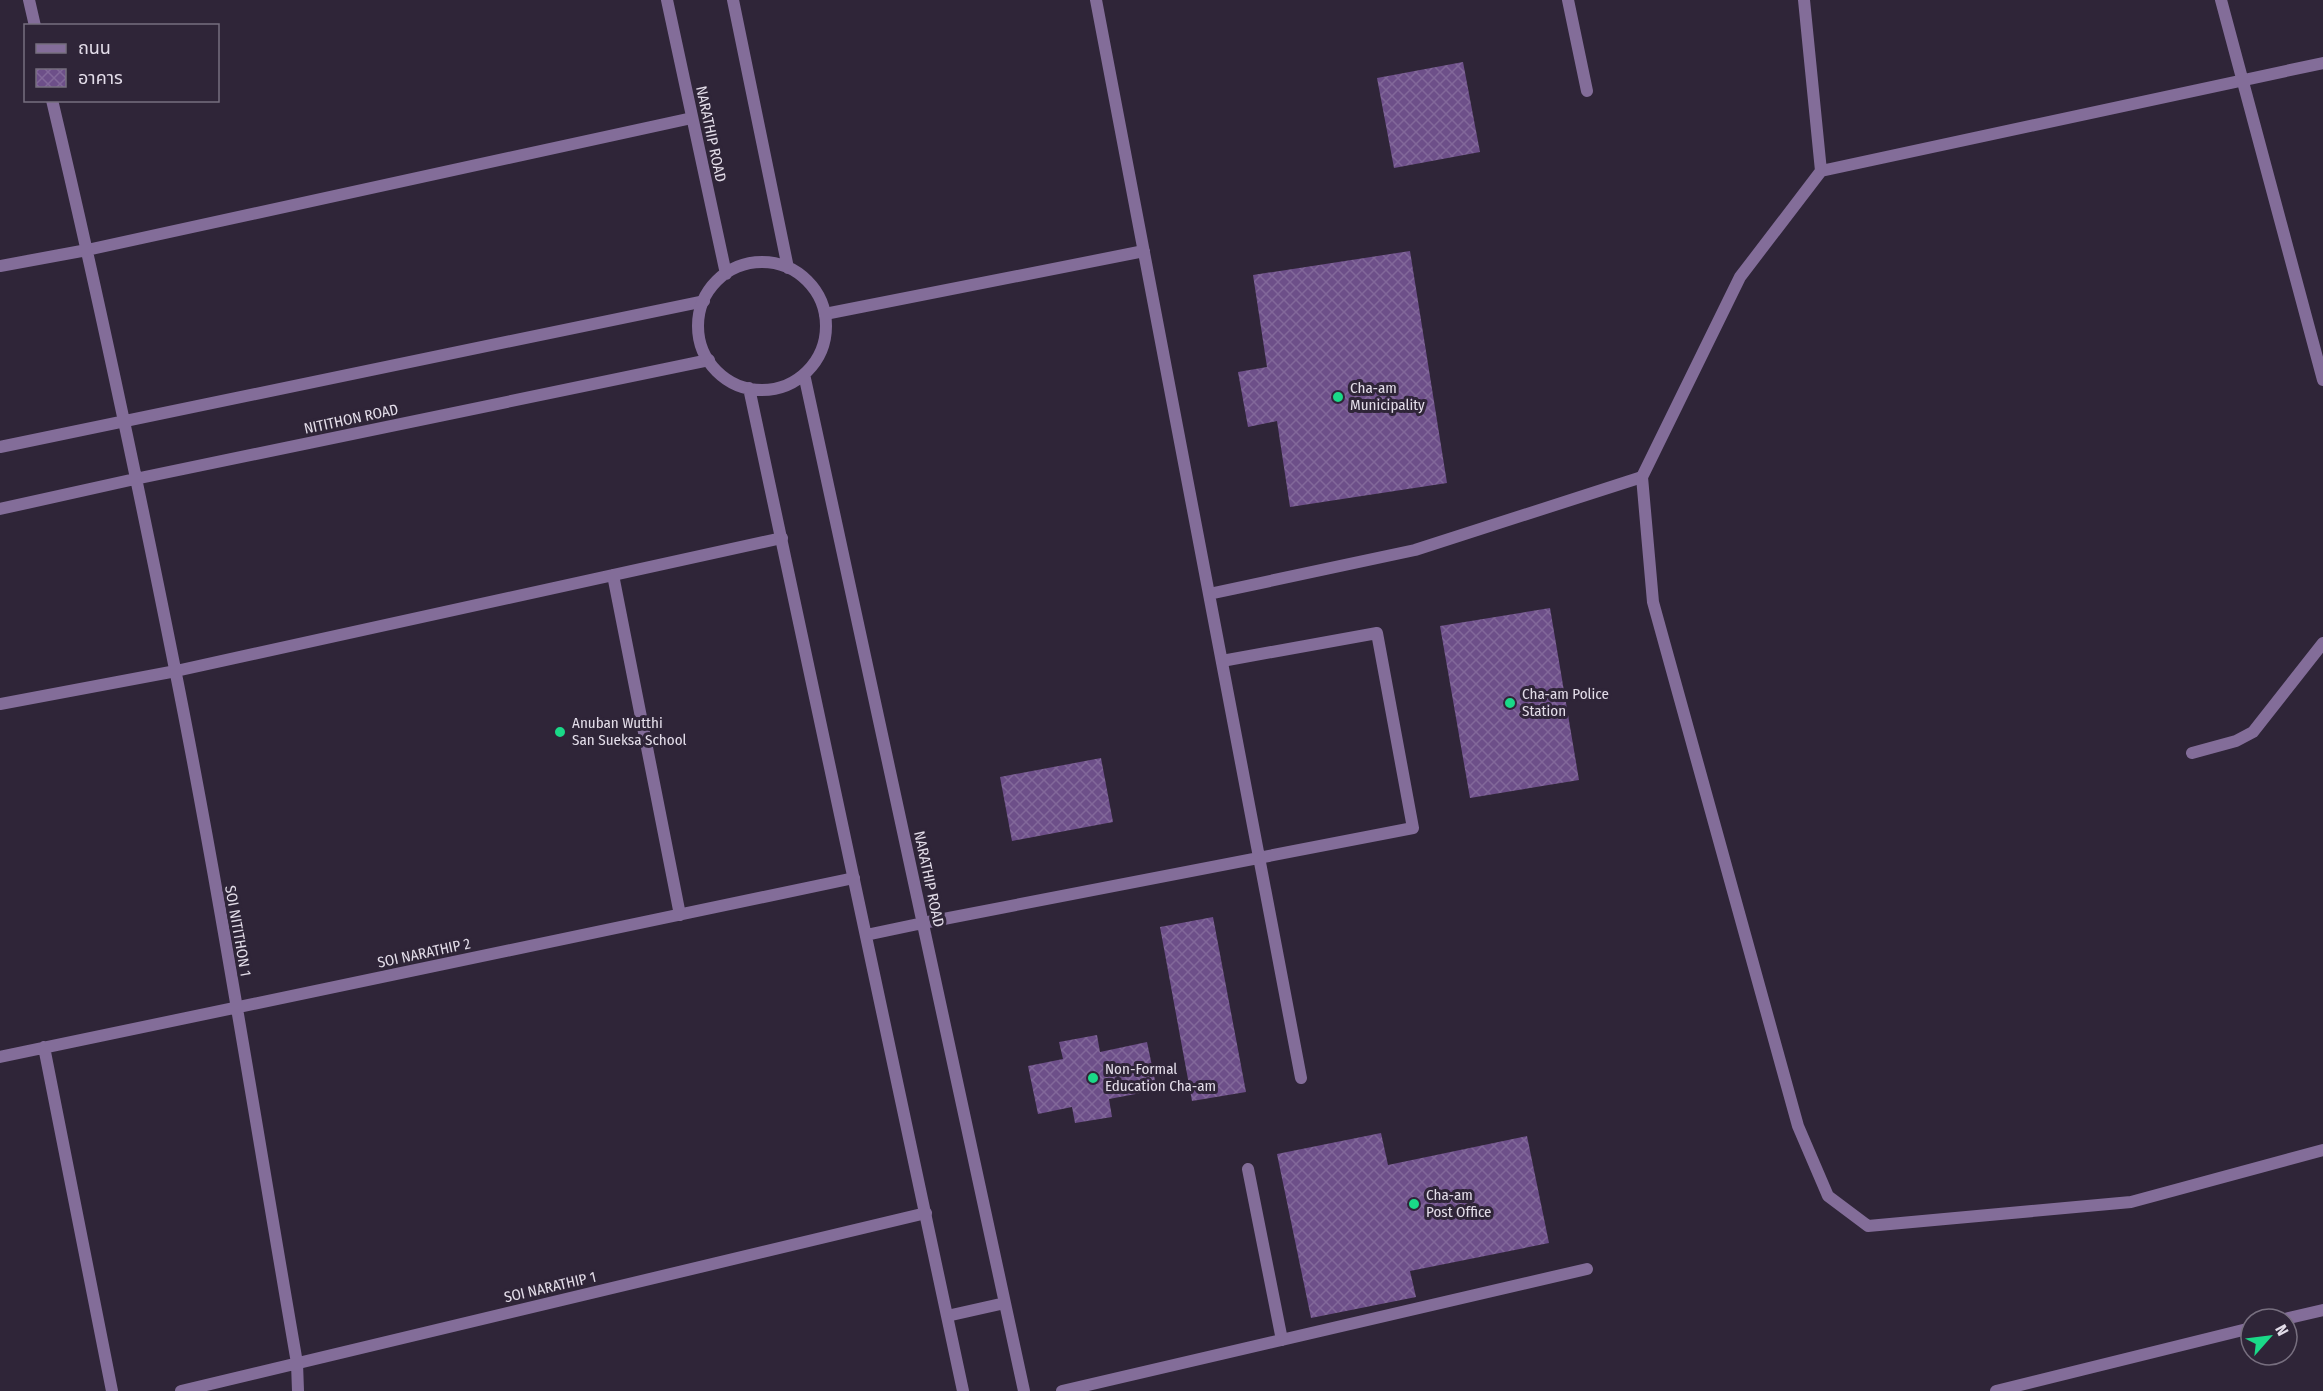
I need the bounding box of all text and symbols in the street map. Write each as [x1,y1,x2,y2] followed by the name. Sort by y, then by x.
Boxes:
[24,24,219,102] legend
[78,37,111,59] text: ถนน
[78,67,123,89] text: อาคาร
[692,84,730,184] street label: NARATHIP ROAD
[1350,379,1425,414] place label: Cha-am Municipality
[1331,390,1345,404] marker: Cha-am Municipality
[302,400,400,438] street label: NITITHON ROAD
[1522,685,1609,720] place label: Cha-am Police Station
[1503,696,1517,710] marker: Cha-am Police Station
[572,714,687,749] place label: Anuban Wutthi San Sueksa School
[553,725,567,739] marker: Anuban Wutthi San Sueksa School
[910,829,948,929] street label: NARATHIP ROAD
[221,884,255,978] street label: SOI NITITHON 1
[376,934,473,972] street label: SOI NARATHIP 2
[1105,1060,1216,1095] place label: Non-Formal Education Cha-am
[1086,1071,1100,1085] marker: Non-Formal Education Cha-am
[1426,1186,1492,1221] place label: Cha-am Post Office
[1407,1197,1421,1211] marker: Cha-am Post Office
[502,1268,598,1306] street label: SOI NARATHIP 1
[2239,1307,2299,1367] north arrow
[2271,1321,2292,1339] text: N

